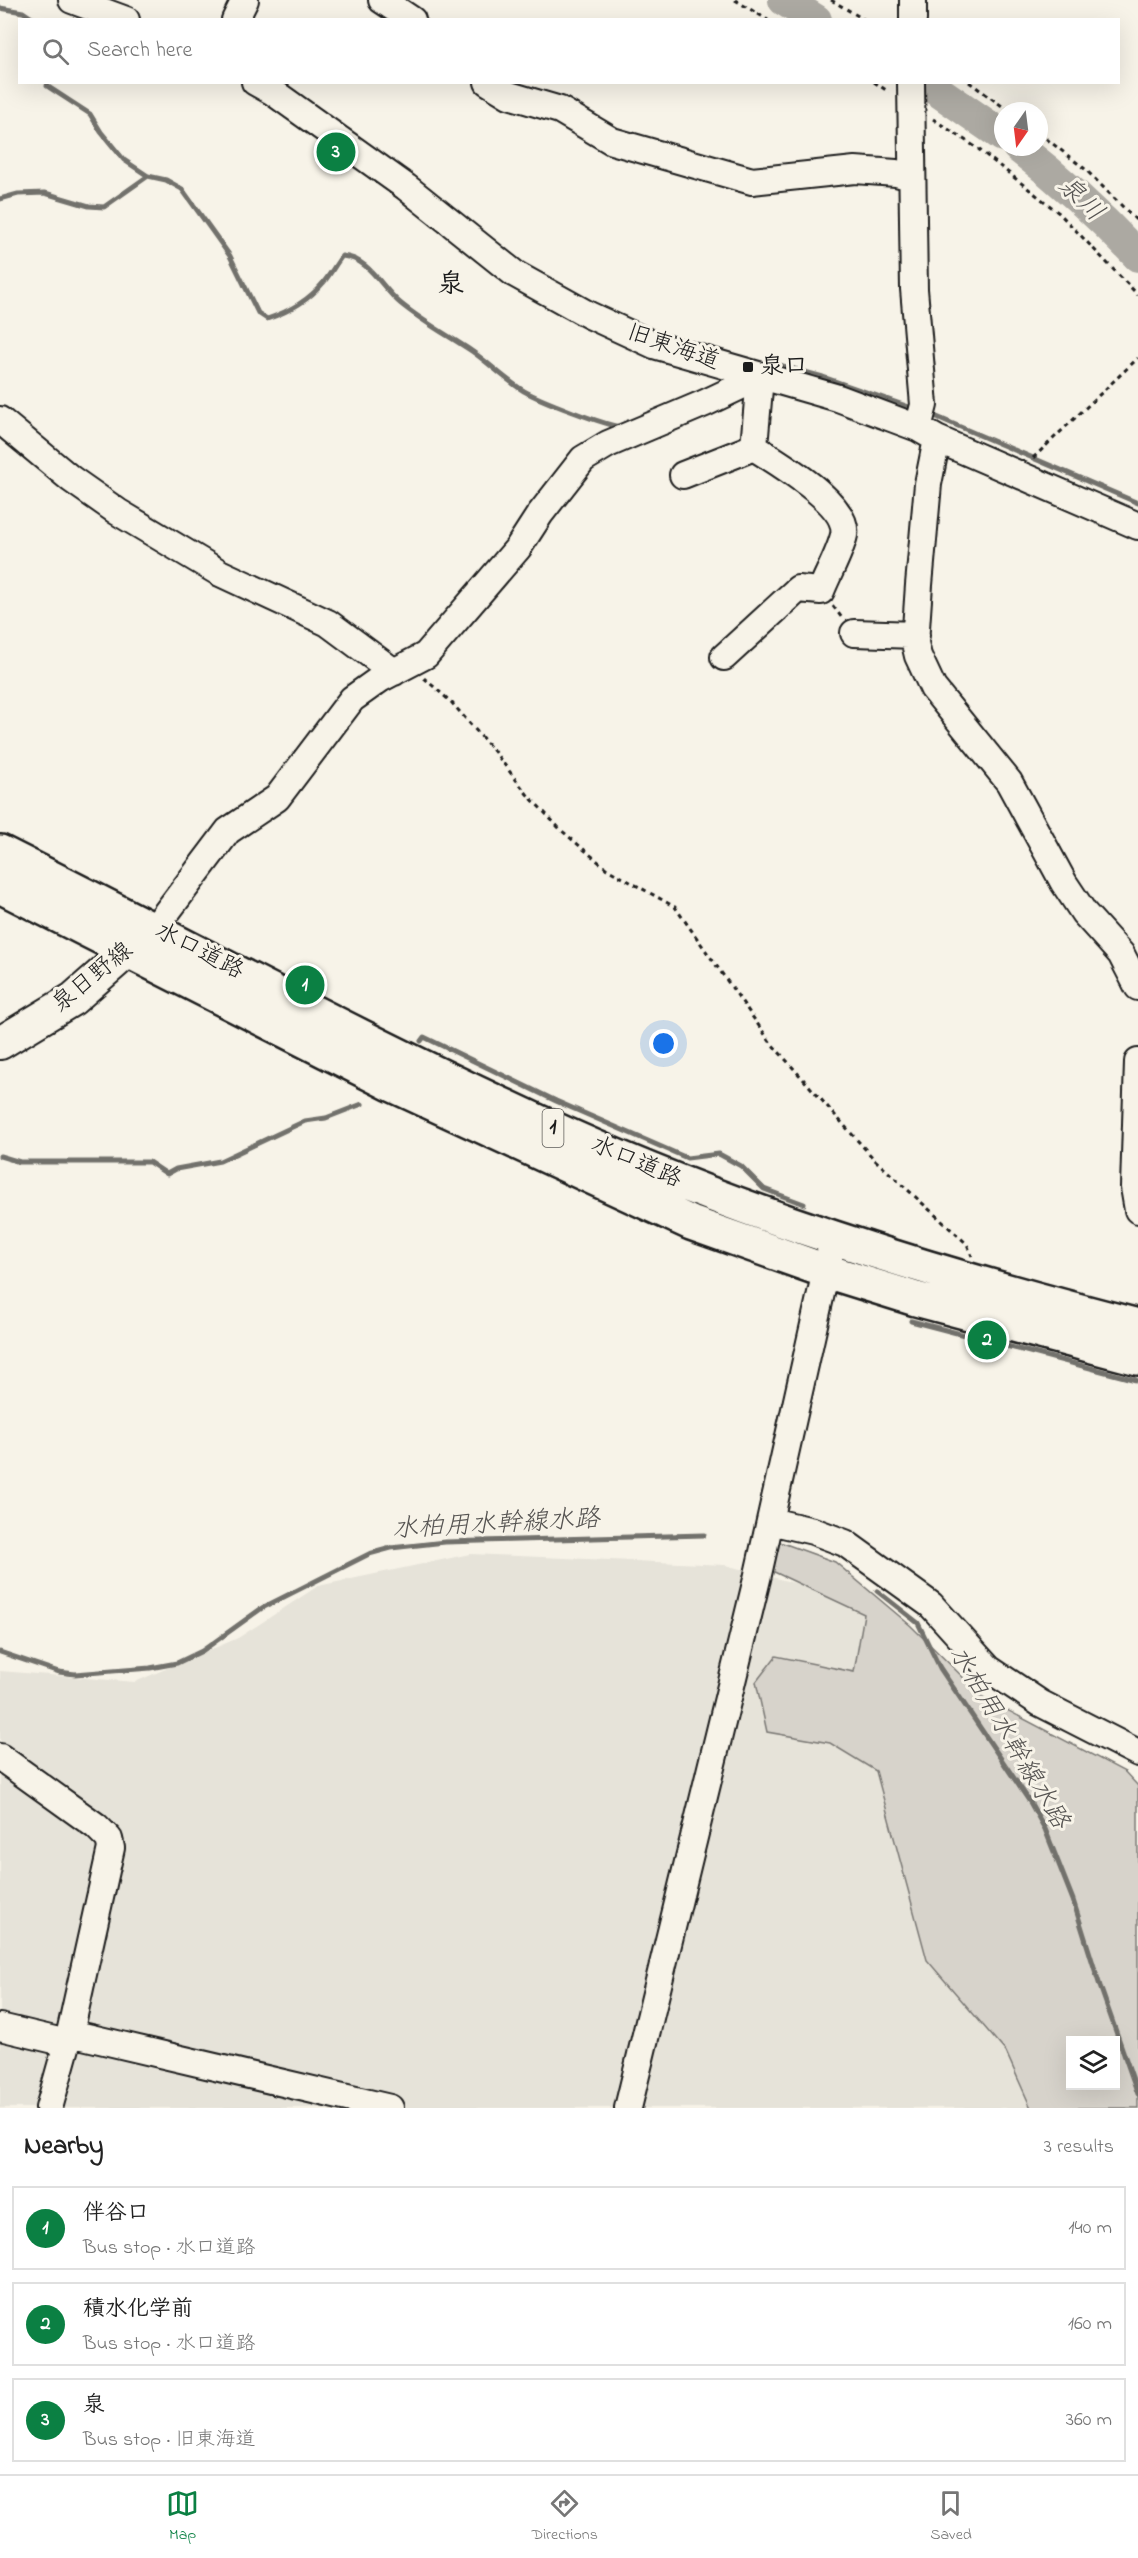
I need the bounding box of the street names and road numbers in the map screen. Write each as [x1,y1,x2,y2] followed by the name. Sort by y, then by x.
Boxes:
[622,316,724,380] street label: 旧東海道
[148,915,250,989] street label: 水口道路
[45,934,141,1022] street label: 泉日野線
[542,1109,564,1147] road number: 1
[585,1128,687,1198] street label: 水口道路

